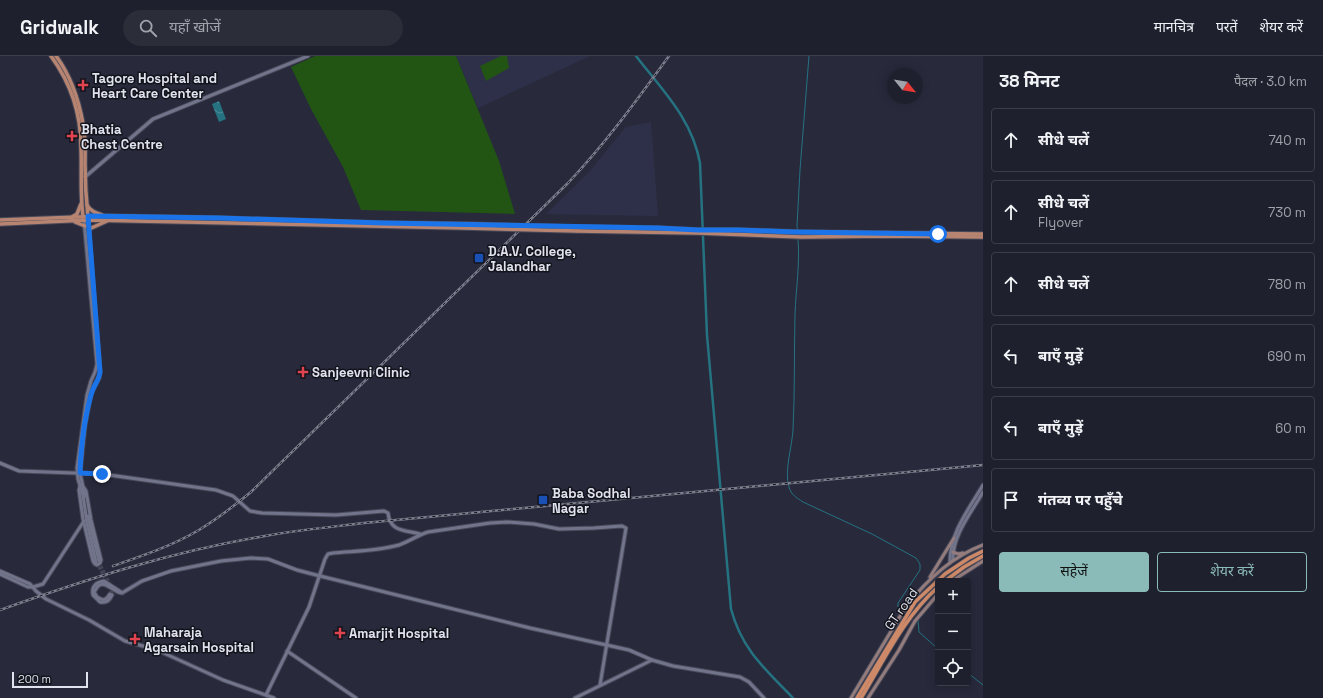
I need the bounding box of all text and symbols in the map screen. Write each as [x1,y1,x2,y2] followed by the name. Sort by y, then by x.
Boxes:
[123,10,403,46] search box
[20,15,99,40] text: Gridwalk
[137,17,159,39] icon: search
[169,17,221,36] text: यहाँ खोजें
[1154,18,1194,36] text: मानचित्र
[1216,18,1238,36] text: परतें
[1260,18,1303,36] text: शेयर करें
[887,68,923,104] north arrow
[92,70,217,102] place label: Tagore Hospital and Heart Care Center
[999,70,1060,92] text: 38 मिनट
[1234,73,1307,90] text: पैदल · 3.0 km
[77,79,89,91] marker: Tagore Hospital and Heart Care Center
[81,121,163,153] place label: Bhatia Chest Centre
[1000,129,1022,151] icon: ahead
[66,130,78,142] marker: Bhatia Chest Centre
[1038,130,1089,149] text: सीधे चलें
[1268,132,1306,149] text: 740 m
[1038,193,1089,212] text: सीधे चलें
[1000,201,1022,223] icon: ahead
[1268,204,1306,221] text: 730 m
[1038,214,1083,231] text: Flyover
[929,225,947,243] route start
[488,243,576,275] place label: D.A.V. College, Jalandhar
[473,252,485,264] marker: D.A.V. College, Jalandhar
[1000,273,1022,295] icon: ahead
[1038,274,1089,293] text: सीधे चलें
[1268,276,1306,293] text: 780 m
[1000,345,1022,367] icon: left
[1038,346,1083,365] text: बाएँ मुड़ें
[1267,348,1306,365] text: 690 m
[312,364,410,381] place label: Sanjeevni Clinic
[297,366,309,378] marker: Sanjeevni Clinic
[1000,417,1022,439] icon: left
[1038,418,1083,437] text: बाएँ मुड़ें
[1275,420,1306,437] text: 60 m
[93,465,111,483] route end
[552,485,630,517] place label: Baba Sodhal Nagar
[1000,489,1022,511] icon: arrive
[1038,490,1123,509] text: गंतव्य पर पहुँचे
[537,494,549,506] marker: Baba Sodhal Nagar
[999,552,1149,592] button: सहेजें
[1157,552,1307,592] button: शेयर करें
[935,578,971,686] map controls
[935,578,971,614] button: +
[880,585,922,633] street label: GT road
[935,614,971,650] button: −
[144,624,254,656] place label: Maharaja Agarsain Hospital
[349,625,449,642] place label: Amarjit Hospital
[334,627,346,639] marker: Amarjit Hospital
[129,633,141,645] marker: Maharaja Agarsain Hospital
[935,650,971,686] button: locate
[12,670,88,689] scale bar
[18,672,51,686] text: 200 m

